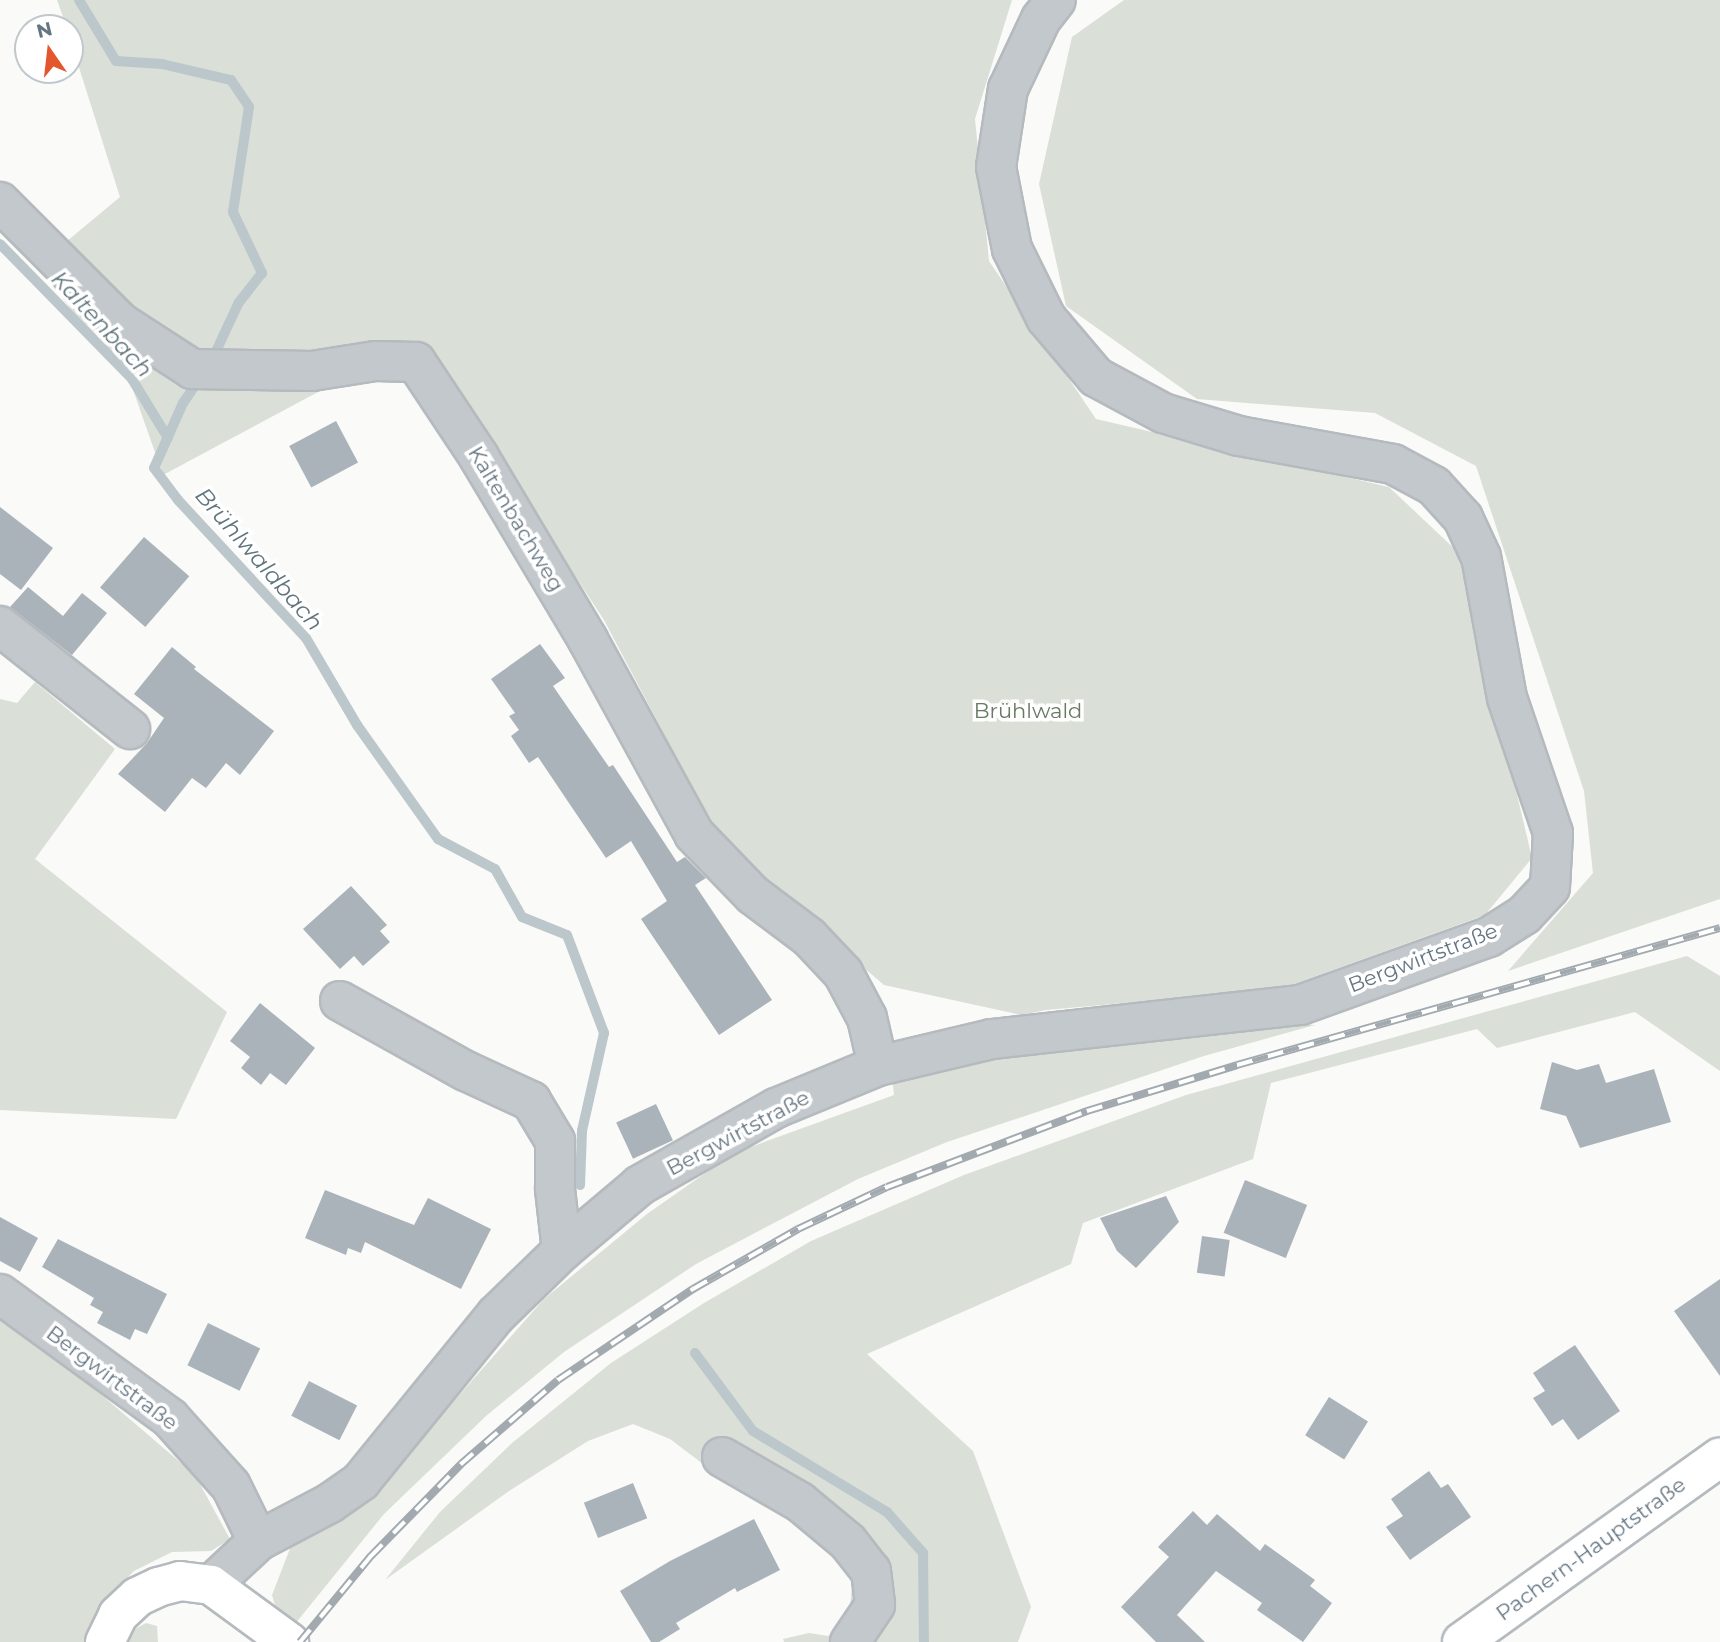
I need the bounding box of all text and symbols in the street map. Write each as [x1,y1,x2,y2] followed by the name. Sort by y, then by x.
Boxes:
[14,14,84,84] north arrow
[34,17,55,43] text: N
[46,265,158,383] water label: Kaltenbach
[463,442,569,596] street label: Kaltenbachweg
[189,482,329,636] water label: Brühlwaldbach
[974,698,1082,724] park label: Brühlwald
[1345,918,1501,998] street label: Bergwirtstraße
[662,1085,814,1181] street label: Bergwirtstraße
[41,1320,183,1436] street label: Bergwirtstraße
[1491,1472,1691,1626] street label: Pachern-Hauptstraße

